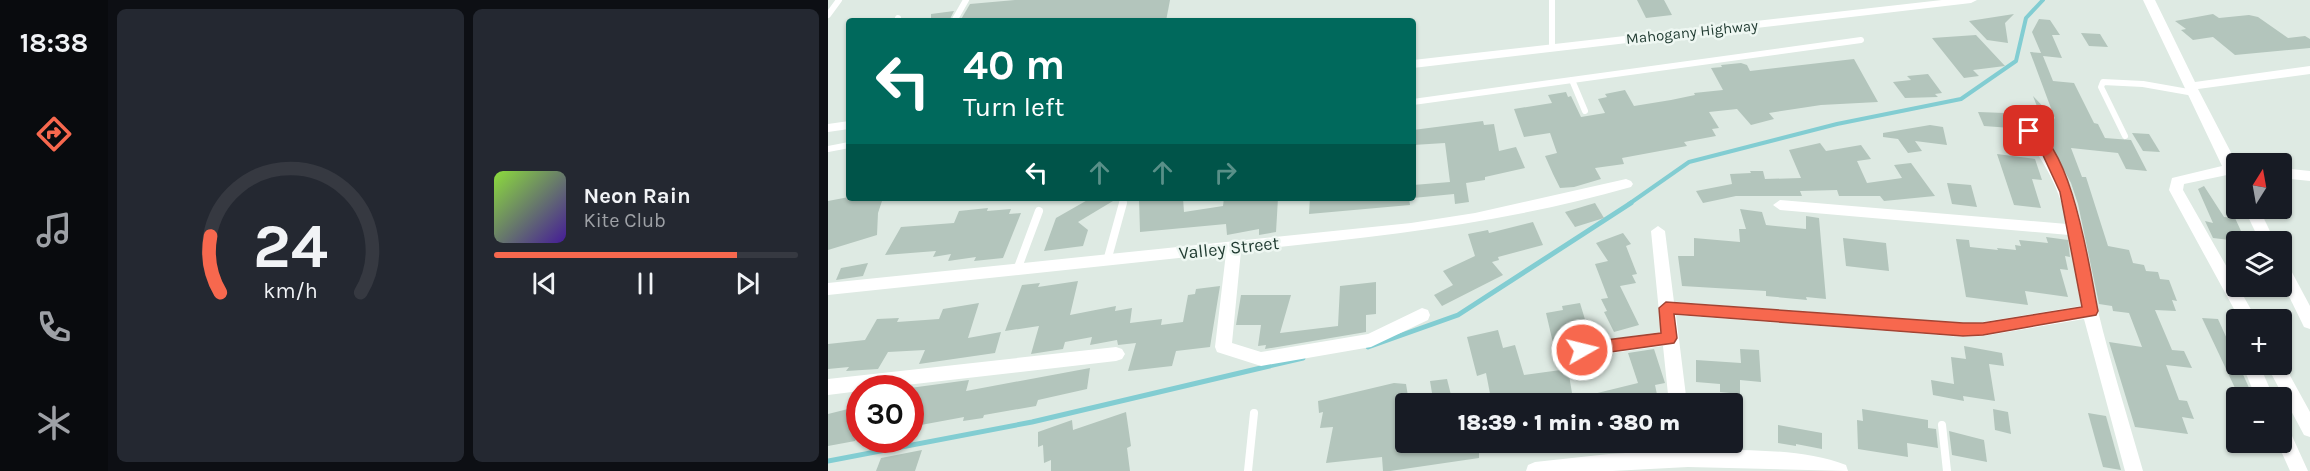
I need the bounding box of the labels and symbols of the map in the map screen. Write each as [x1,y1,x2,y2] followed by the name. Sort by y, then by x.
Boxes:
[1625,16,1759,48] street label: Mahogany Highway
[2003,105,2054,156] pin
[2226,153,2292,219] north arrow
[1178,232,1281,264] street label: Valley Street
[1550,318,1614,382] position arrow
[846,375,924,453] speed limit sign: 30

